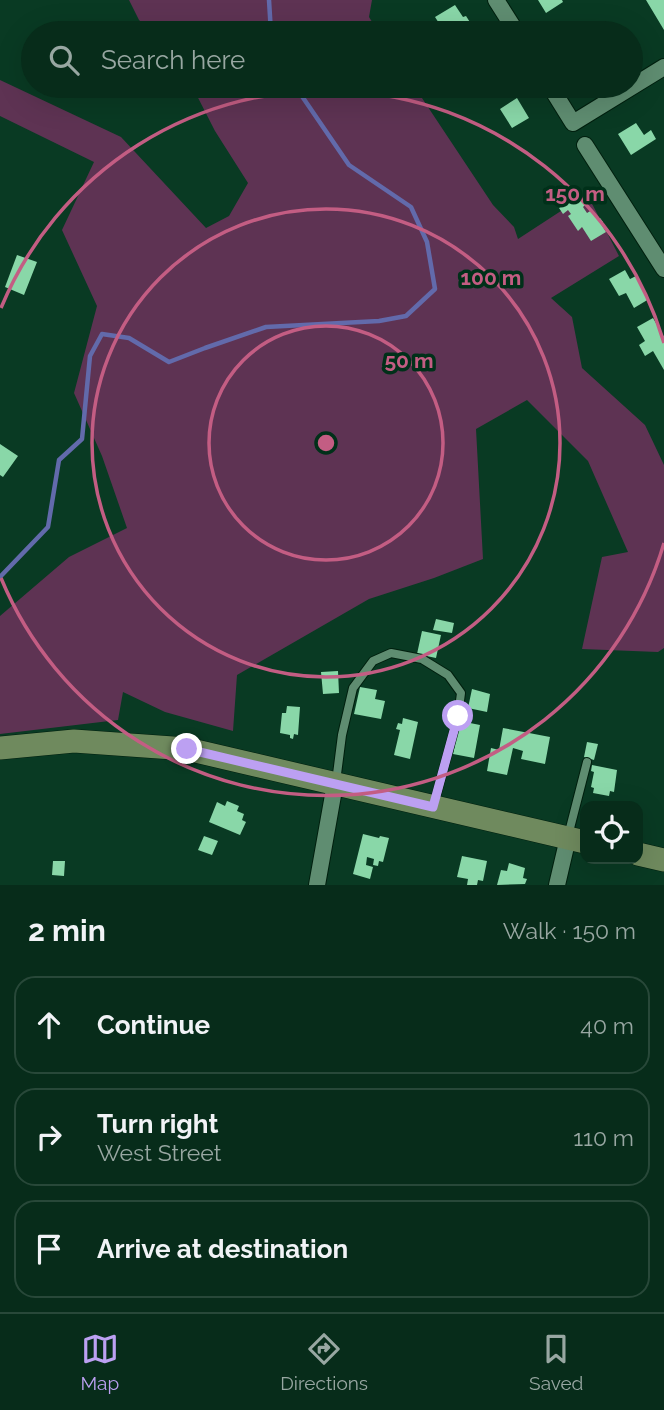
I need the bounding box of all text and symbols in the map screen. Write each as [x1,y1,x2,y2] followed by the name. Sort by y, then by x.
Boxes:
[21,21,643,98] search box
[45,41,83,79] icon: search
[101,45,245,75] text: Search here
[545,181,605,206] text: 150 m
[461,265,521,290] text: 100 m
[384,348,434,373] text: 50 m
[314,431,338,455] centre of rings
[442,700,473,731] route start
[171,733,202,764] route end
[580,801,643,864] map controls
[580,801,643,864] button: locate
[28,913,106,948] text: 2 min
[503,917,636,944] text: Walk · 150 m
[30,1006,68,1044] icon: ahead
[97,1010,210,1040] text: Continue
[580,1012,634,1039] text: 40 m
[97,1109,218,1139] text: Turn right
[30,1118,68,1156] icon: right
[573,1124,634,1151] text: 110 m
[97,1139,221,1166] text: West Street
[30,1230,68,1268] icon: arrive
[97,1234,348,1264] text: Arrive at destination
[81,1330,119,1394] tab: Map
[280,1330,368,1394] tab: Directions
[529,1330,583,1394] tab: Saved

